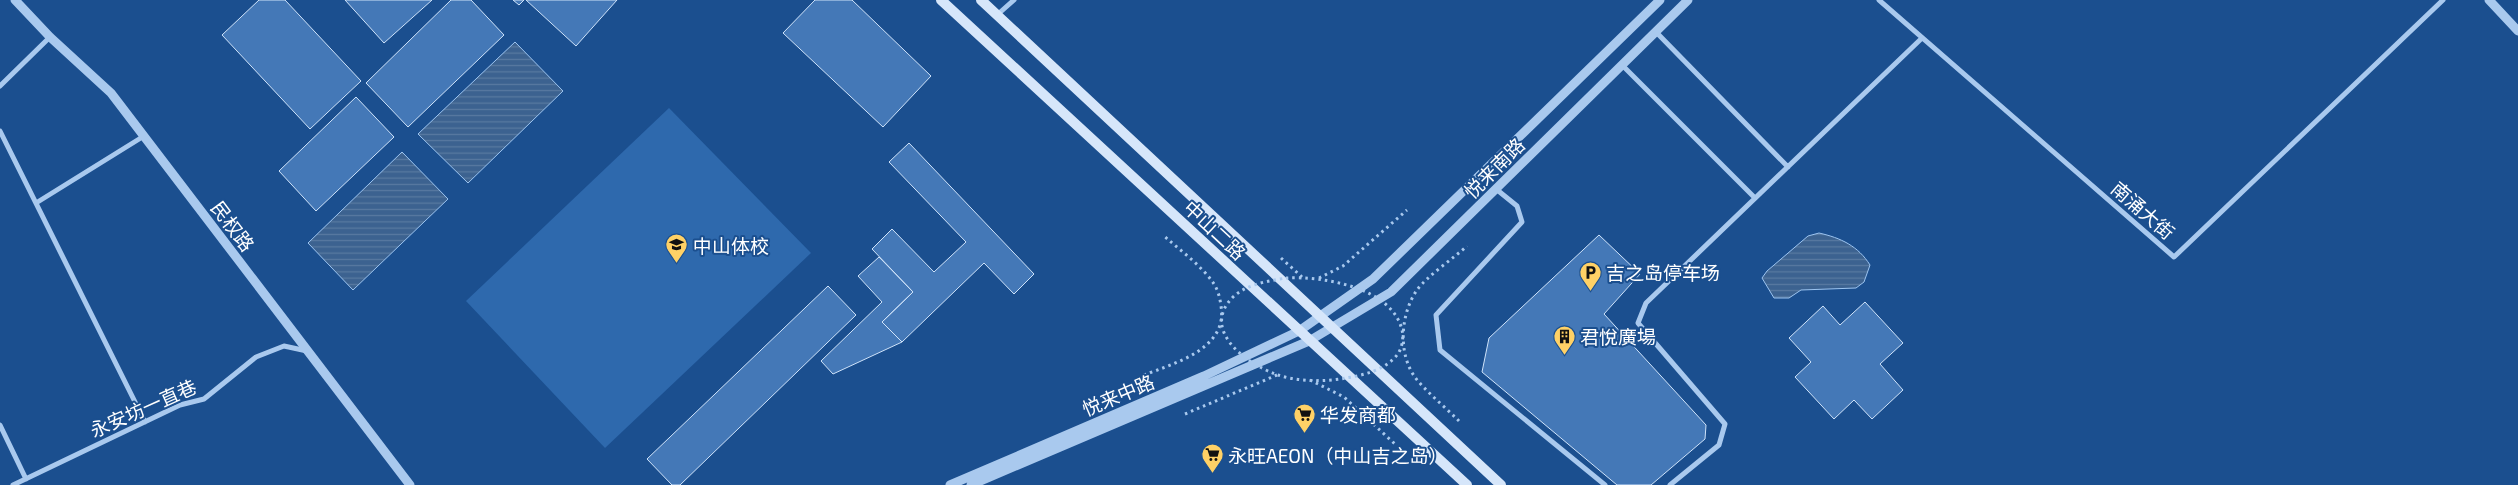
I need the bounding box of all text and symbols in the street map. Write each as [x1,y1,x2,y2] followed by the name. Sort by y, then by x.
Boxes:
[1459,133,1529,203] street label: 悦来南路
[2107,176,2179,244] street label: 南涌大街
[207,196,259,256] street label: 民权路
[1179,196,1251,264] street label: 中山二路
[665,233,689,264] school or university icon: 中山体校
[693,234,769,257] place label: 中山体校
[1578,260,1602,291] parking icon: 吉之岛停车场
[1606,261,1720,284] place label: 吉之岛停车场
[1552,324,1576,355] building icon: 君悅廣場
[1580,325,1656,348] place label: 君悅廣場
[1079,370,1157,420] street label: 悦来中路
[86,374,200,442] street label: 永安坊一直巷
[1292,402,1316,433] supermarket icon: 华发商都
[1320,403,1396,426] place label: 华发商都
[1200,443,1224,474] supermarket icon: 永旺AEON（中山吉之岛）
[1228,444,1447,467] place label: 永旺AEON（中山吉之岛）

